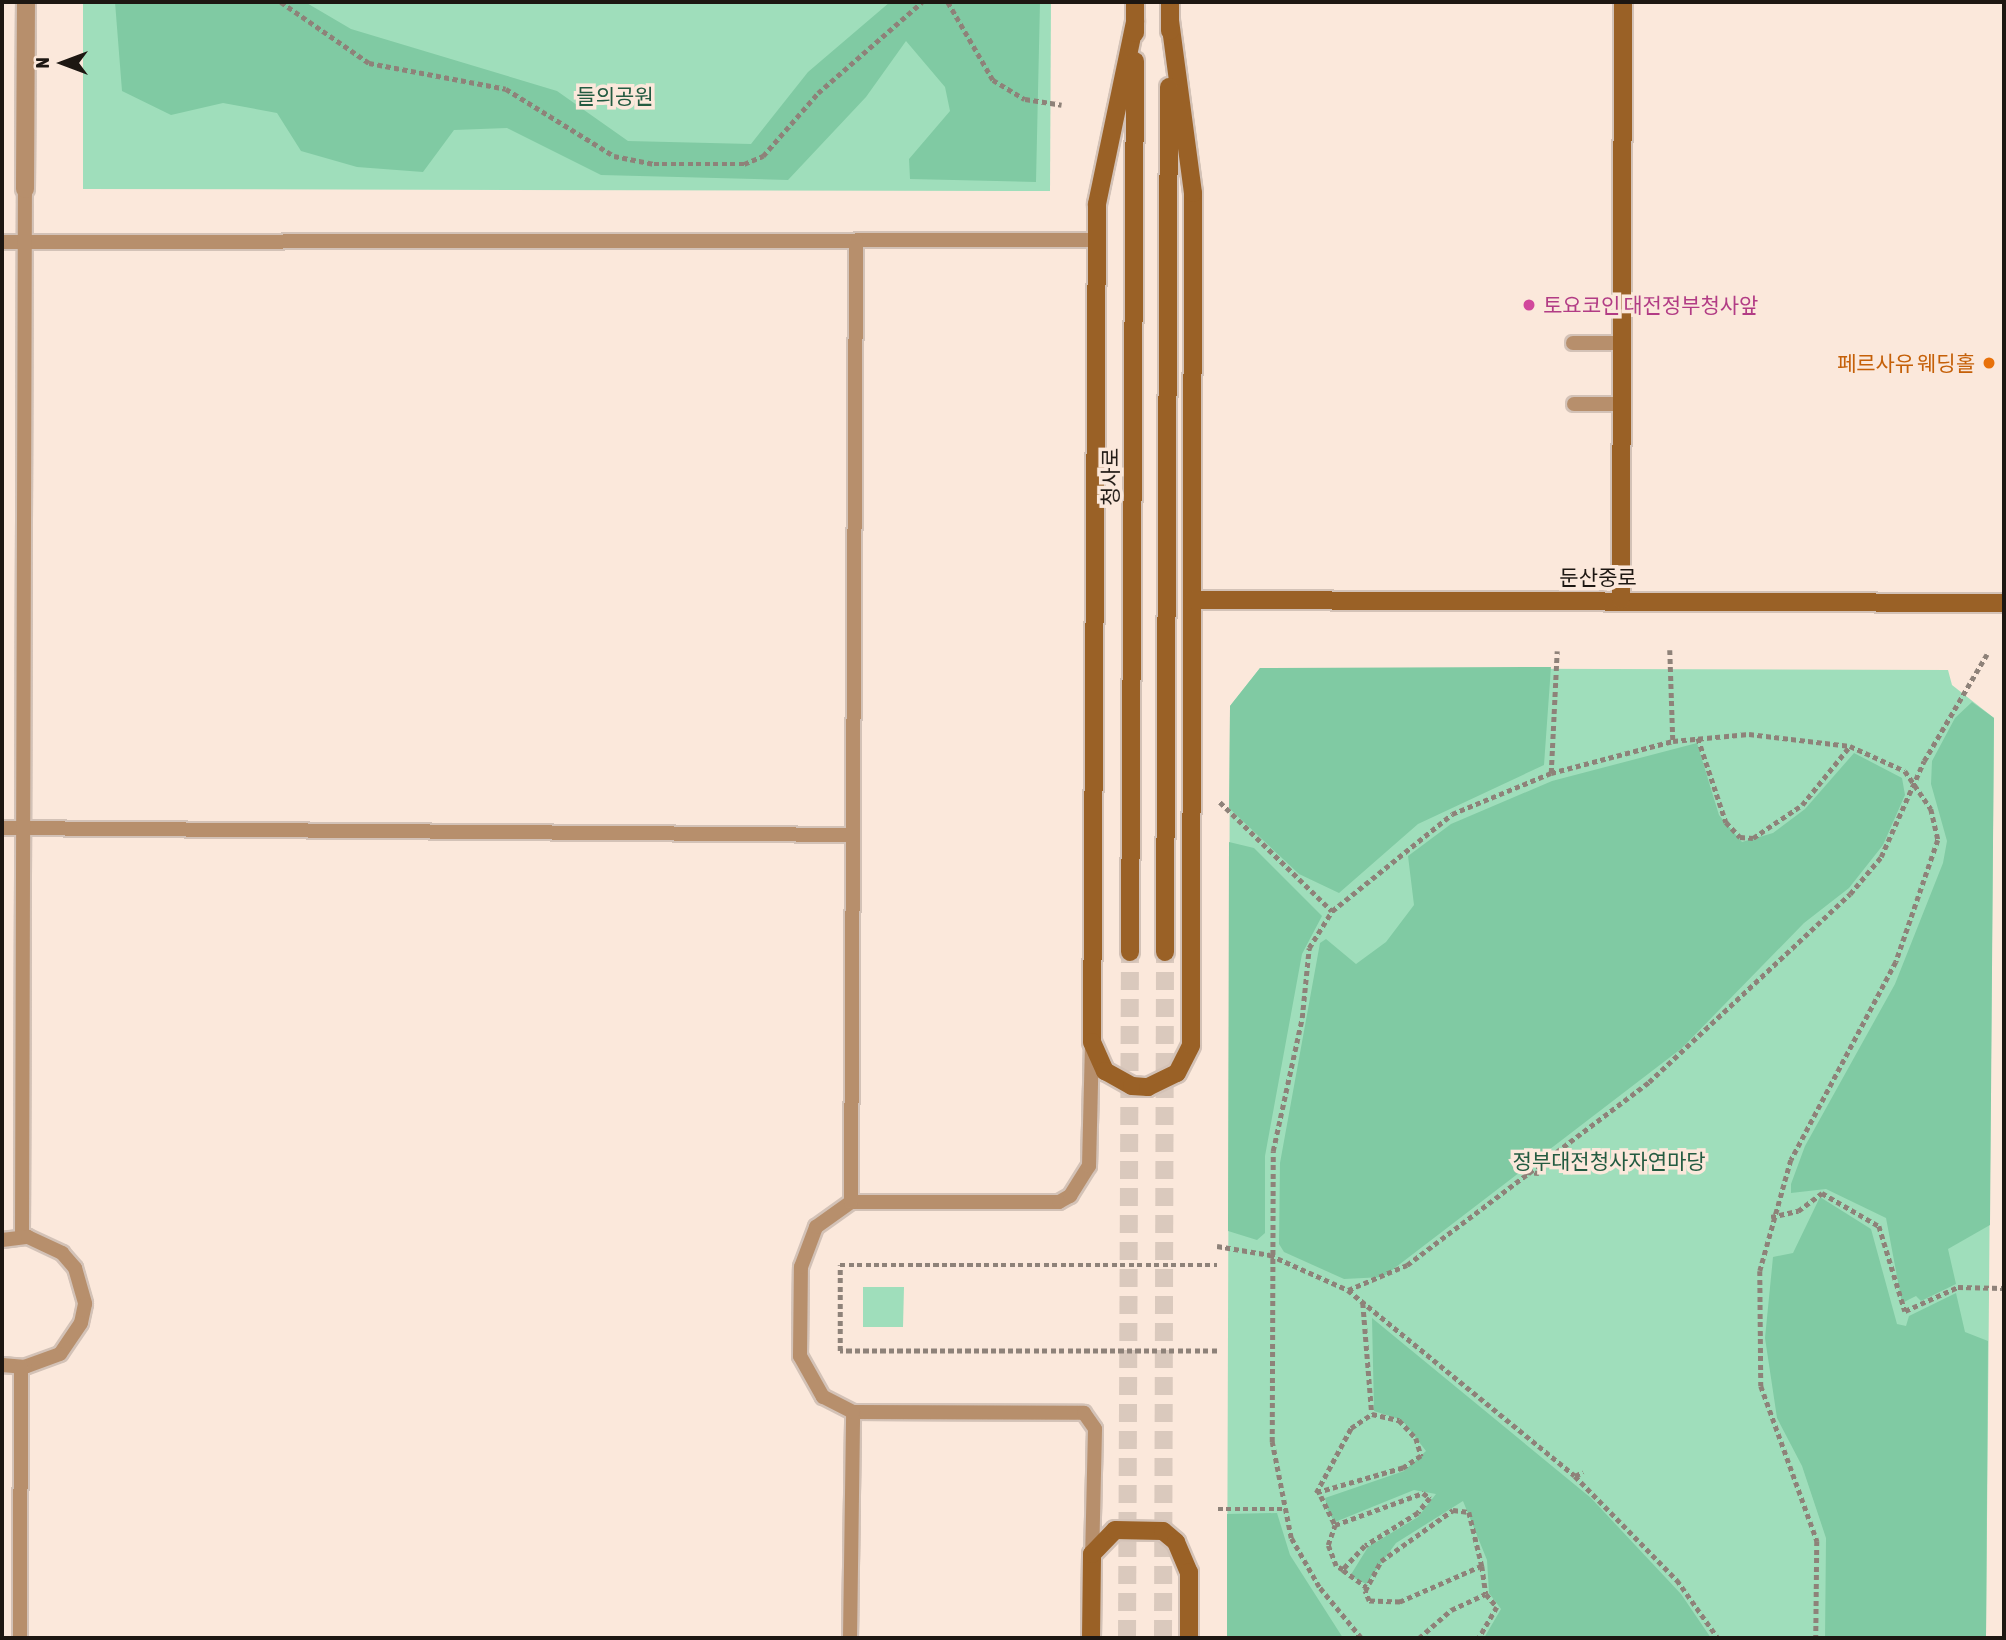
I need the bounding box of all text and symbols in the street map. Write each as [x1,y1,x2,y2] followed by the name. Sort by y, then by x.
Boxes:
[28,28,98,98] north arrow
[31,57,53,69] text: N
[576,83,654,109] park label: 들의공원
[1543,292,1758,318] place label: 토요코인 대전정부청사앞
[1521,297,1537,313] marker: 토요코인 대전정부청사앞
[1837,350,1975,376] place label: 페르사유 웨딩홀
[1981,355,1997,371] marker: 페르사유 웨딩홀
[1097,448,1123,506] street label: 청사로
[1559,564,1637,590] street label: 둔산중로
[1512,1148,1706,1174] park label: 정부대전청사자연마당

